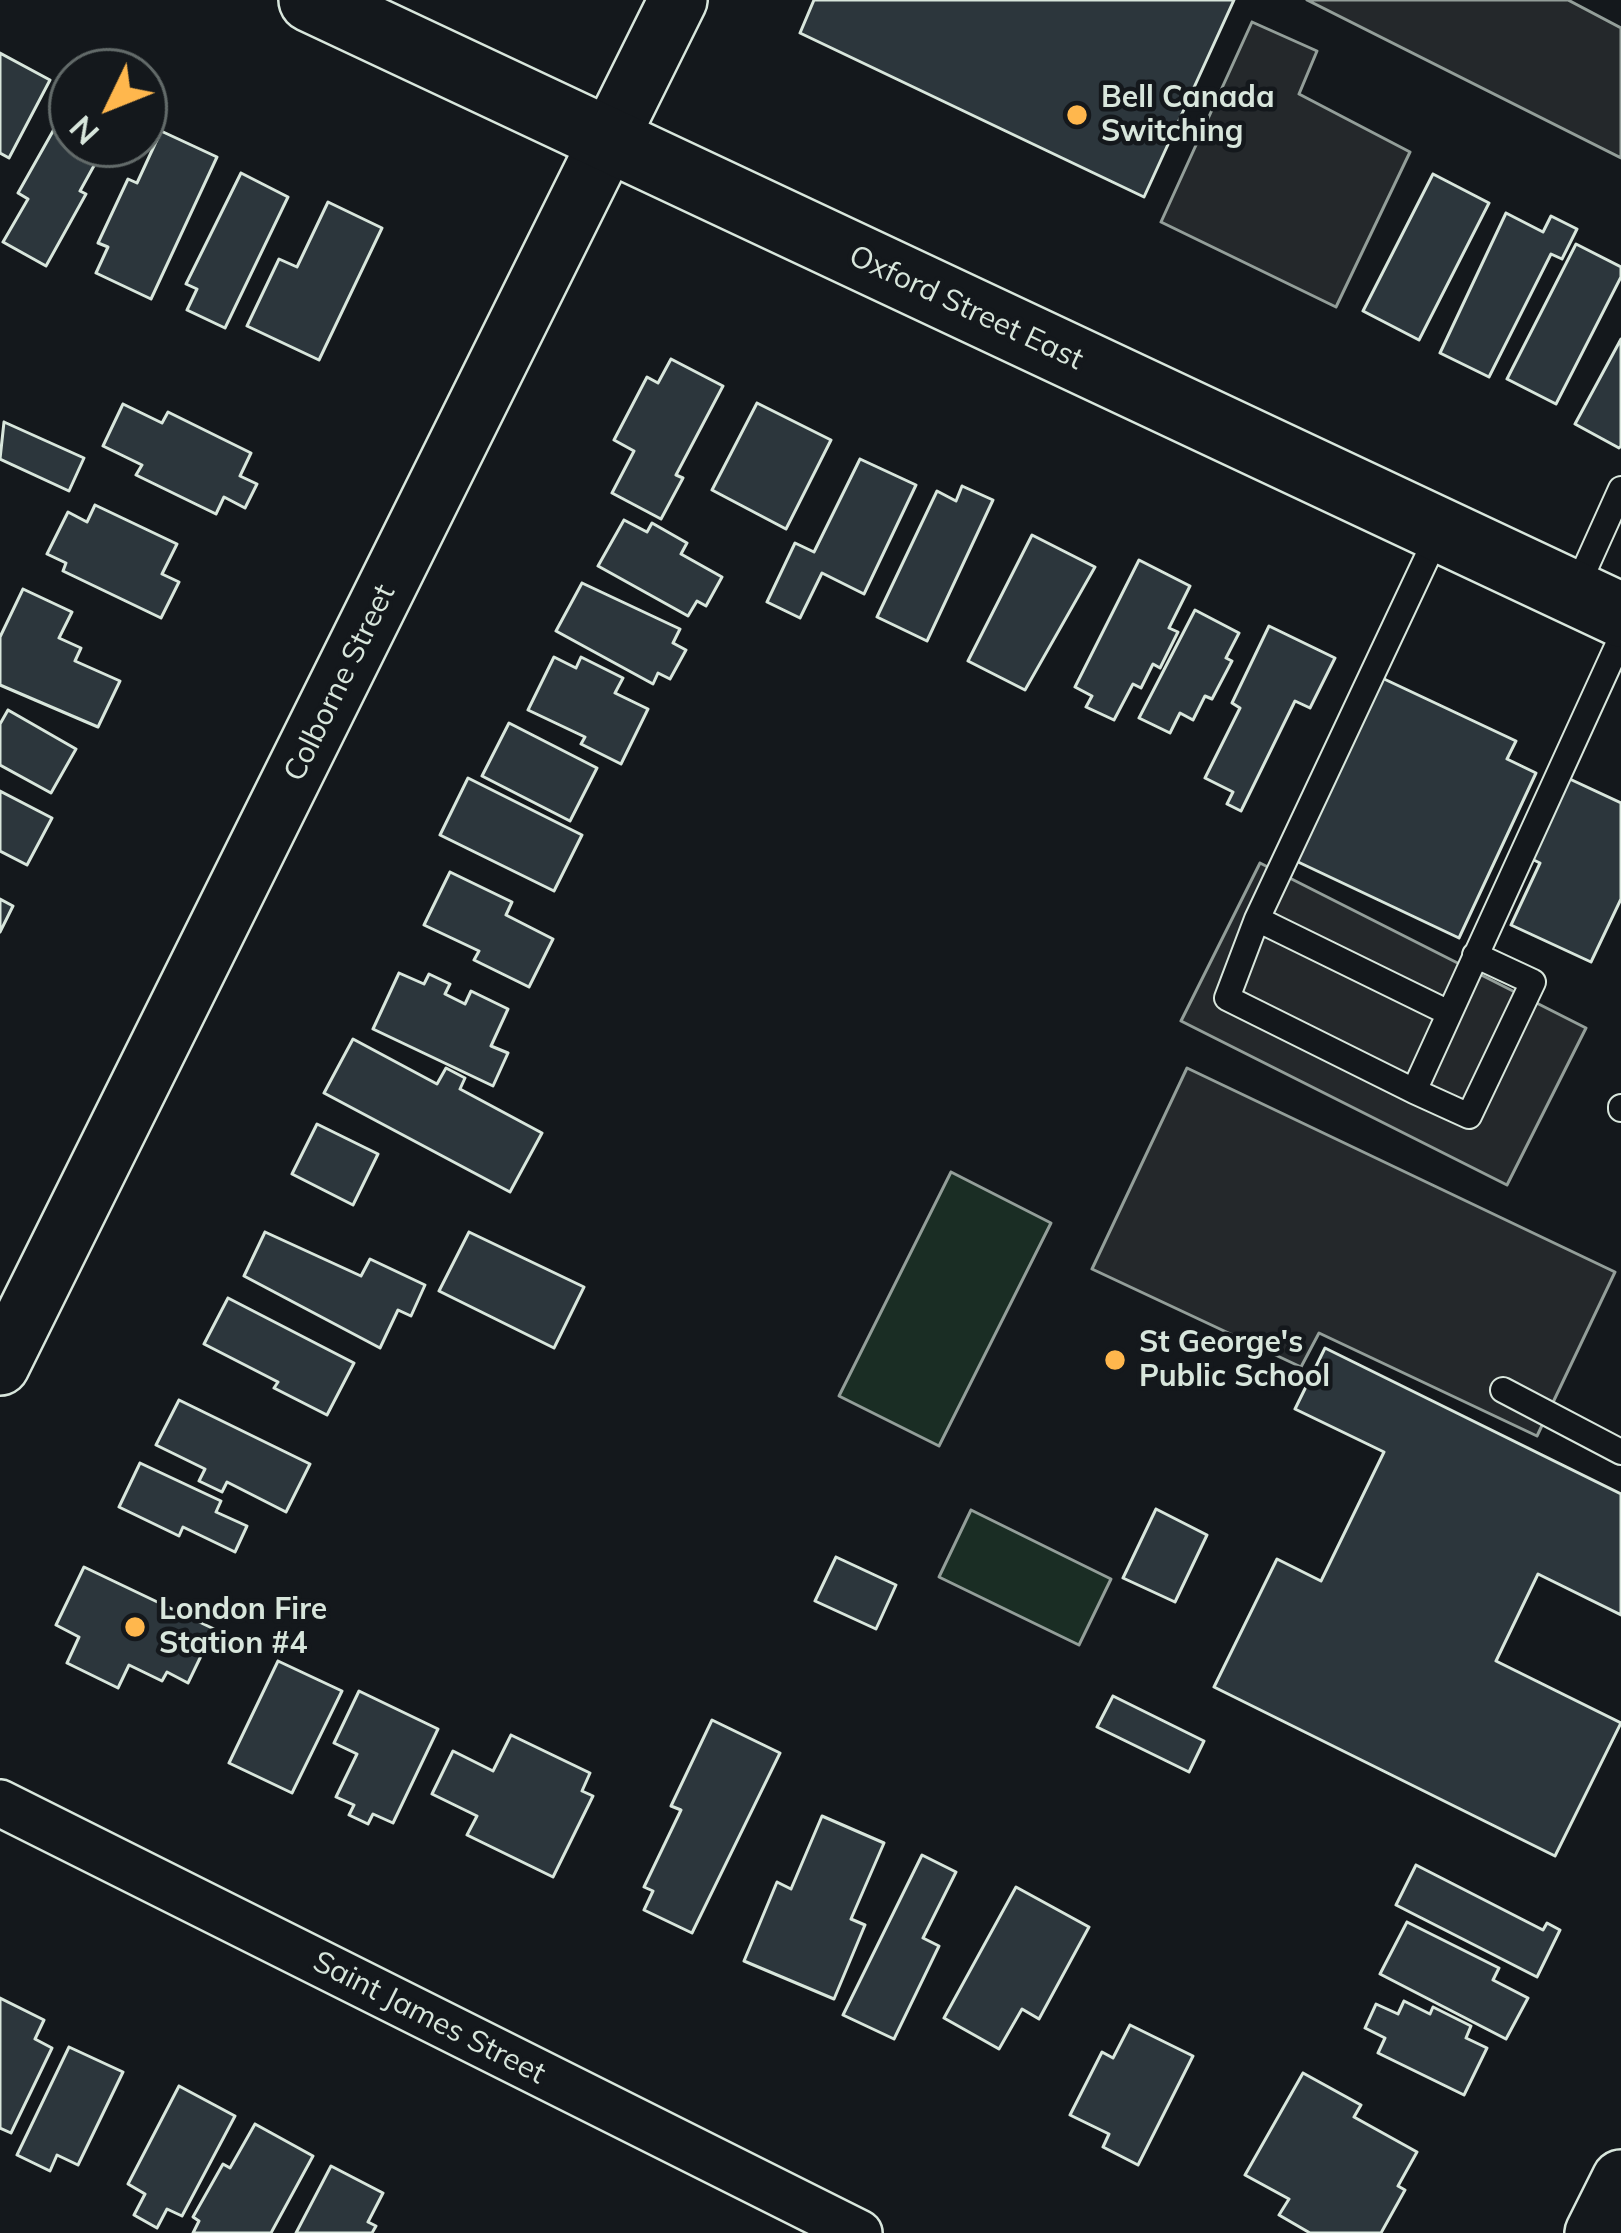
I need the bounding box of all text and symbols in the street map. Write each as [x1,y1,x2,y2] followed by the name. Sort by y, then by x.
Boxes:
[48,48,168,168] north arrow
[1101,80,1275,150] place label: Bell Canada Switching
[1064,102,1090,128] marker: Bell Canada Switching
[60,108,107,154] text: N
[843,238,1089,378] street label: Oxford Street East
[277,579,403,787] street label: Colborne Street
[1139,1325,1330,1396] place label: St George's Public School
[1102,1347,1128,1373] marker: St George's Public School
[159,1592,327,1662] place label: London Fire Station #4
[122,1614,148,1640] marker: London Fire Station #4
[307,1944,551,2092] street label: Saint James Street

